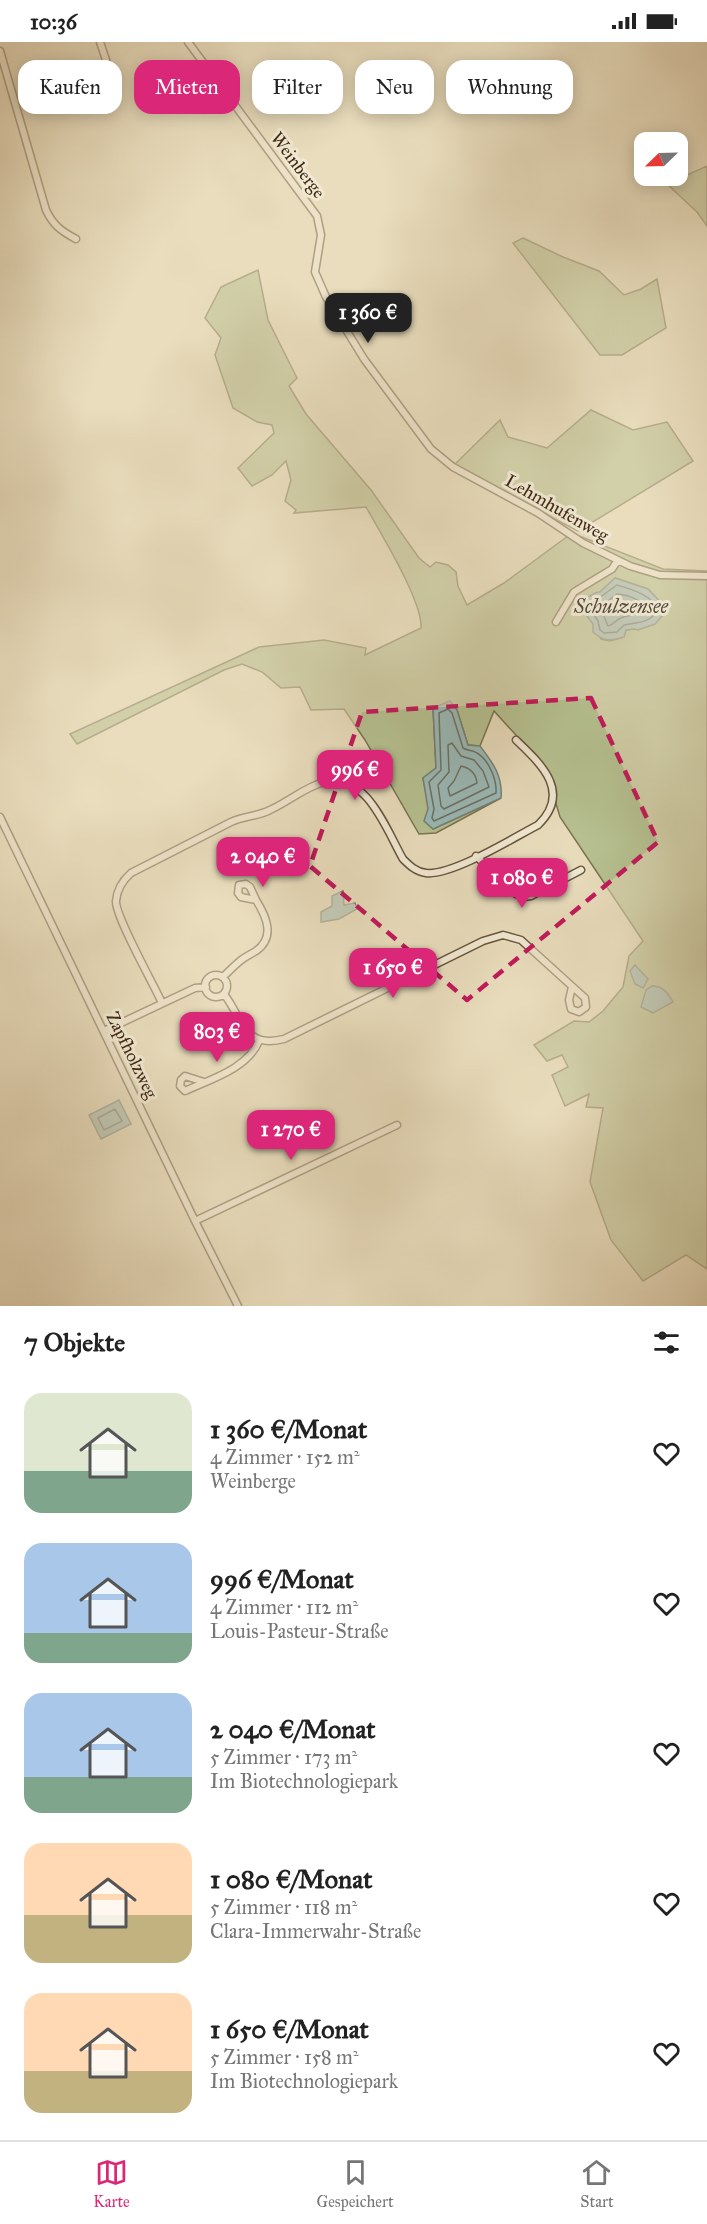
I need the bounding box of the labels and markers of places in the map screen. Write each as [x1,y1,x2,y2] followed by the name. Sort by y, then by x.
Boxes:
[313,293,423,344] pin: 1 360 €
[313,750,397,801] pin: 996 €
[208,837,318,888] pin: 2 040 €
[467,858,577,909] pin: 1 080 €
[338,948,448,999] pin: 1 650 €
[175,1012,259,1063] pin: 803 €
[236,1110,346,1161] pin: 1 270 €

